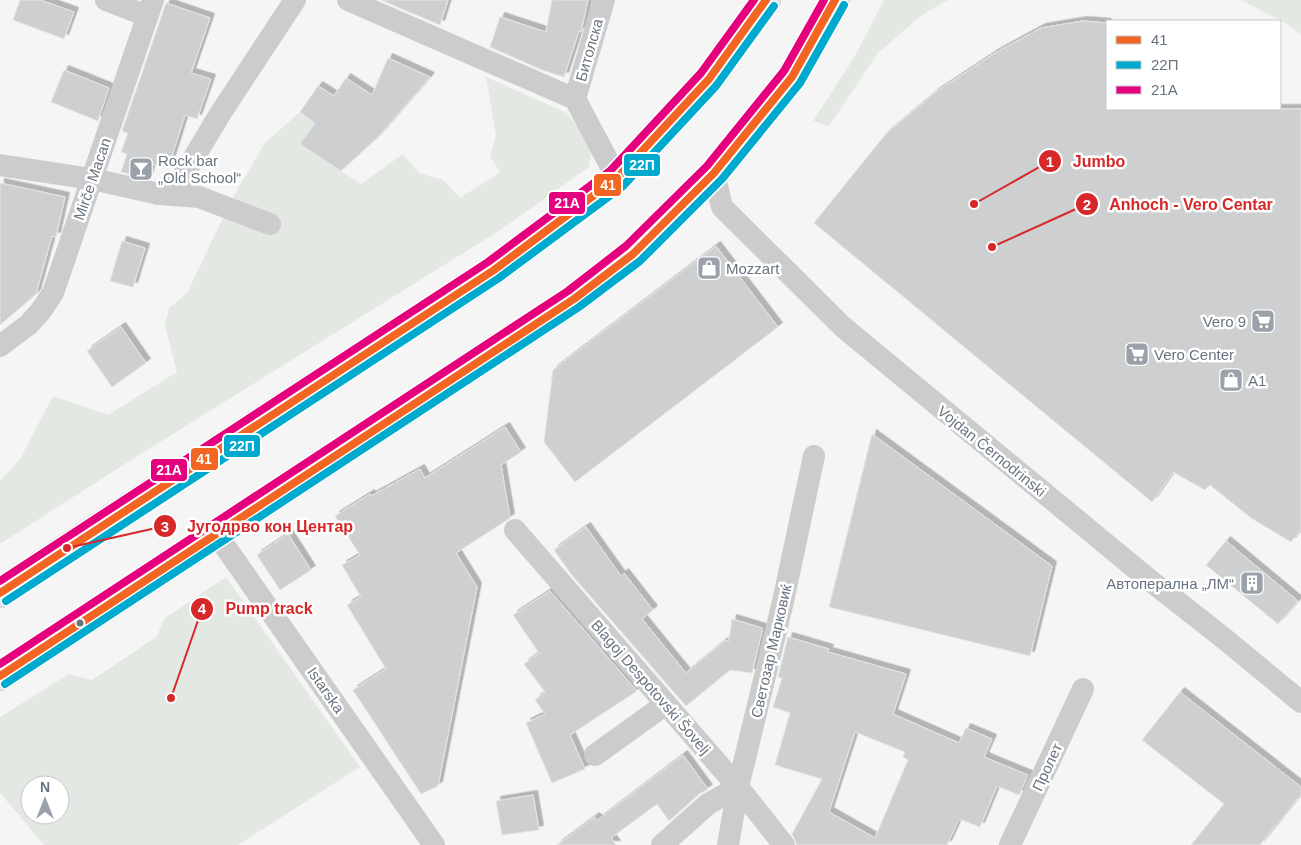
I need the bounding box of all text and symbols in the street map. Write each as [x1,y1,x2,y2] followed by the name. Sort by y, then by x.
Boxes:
[572,16,606,83] street label: Битолска
[1106,20,1281,110] legend
[1151,31,1168,48] text: 41
[1151,56,1178,73] text: 22П
[1151,81,1178,98] text: 21A
[70,136,114,222] street label: Mirče Macan
[1037,146,1135,177] callout: Jumbo
[158,152,241,186] place label: Rock bar „Old School“
[623,153,661,177] line badge: 22П
[1046,153,1054,170] text: 1
[1073,153,1125,170] text: Jumbo
[128,156,154,182] bar icon: Rock bar „Old School“
[629,157,655,173] text: 22П
[593,173,622,197] line badge: 41
[600,177,616,193] text: 41
[1074,189,1283,220] callout: Anhoch - Vero Centar
[548,191,586,215] line badge: 21A
[554,195,580,211] text: 21A
[1083,196,1091,213] text: 2
[1109,196,1273,213] text: Anhoch - Vero Centar
[696,255,722,281] shop icon: Mozzart
[726,260,780,277] place label: Mozzart
[1250,308,1276,334] supermarket icon: Vero 9
[1203,313,1246,330] place label: Vero 9
[1124,341,1150,367] supermarket icon: Vero Center
[1154,346,1234,363] place label: Vero Center
[1218,367,1244,393] shop icon: A1
[1248,372,1266,389] place label: A1
[934,402,1050,500] street label: Vojdan Černodrinski
[223,434,261,458] line badge: 22П
[229,438,255,454] text: 22П
[190,447,219,471] line badge: 41
[196,451,212,467] text: 41
[150,458,188,482] line badge: 21A
[156,462,182,478] text: 21A
[152,511,363,542] callout: Југодрво кон Центар
[161,518,169,535] text: 3
[187,518,353,535] text: Југодрво кон Центар
[1239,570,1265,596] building icon: Автоперална „ЛМ“
[1106,575,1234,592] place label: Автоперална „ЛМ“
[747,582,795,719] street label: Светозар Марковиќ
[190,593,322,624] callout: Pump track
[198,600,207,617] text: 4
[225,600,313,617] text: Pump track
[588,616,714,758] street label: Blagoj Despotovski Šovelj
[75,618,85,628] unlabelled marker
[304,664,348,717] street label: Istarska
[1029,740,1065,794] street label: Пролет
[20,775,70,825] north arrow
[40,779,50,795] text: N

